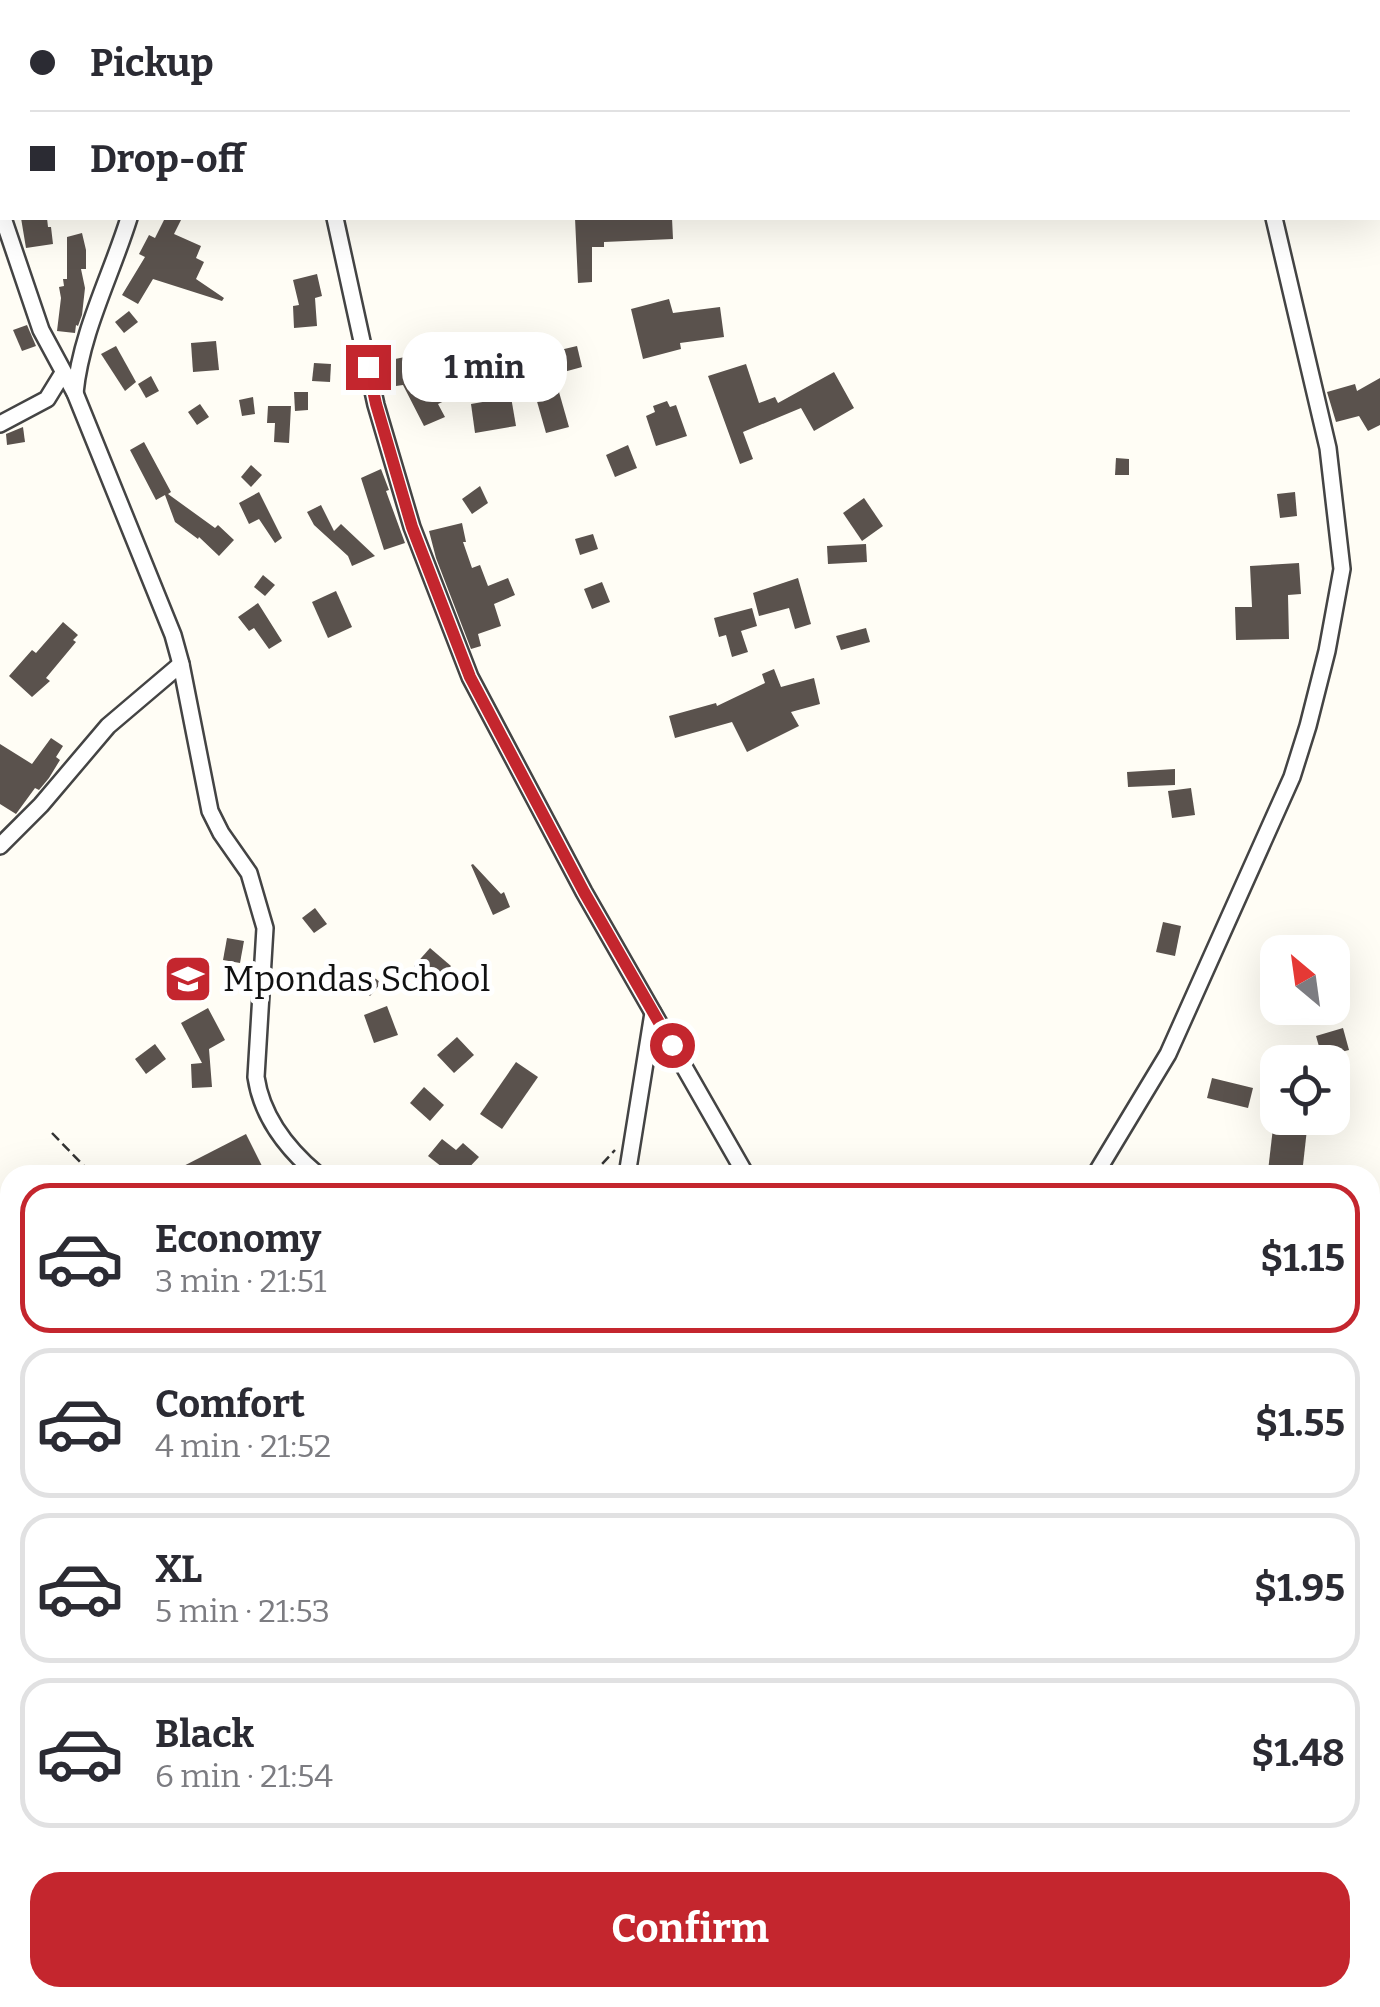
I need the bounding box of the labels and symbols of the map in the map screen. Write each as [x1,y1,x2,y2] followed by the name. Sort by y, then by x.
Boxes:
[403,332,568,402] callout: 1 min
[346,345,391,390] route end
[1260,935,1350,1025] north arrow
[162,953,214,1005] school or university icon: Mpondas School
[223,958,490,1000] place label: Mpondas School
[650,1023,695,1068] route start

